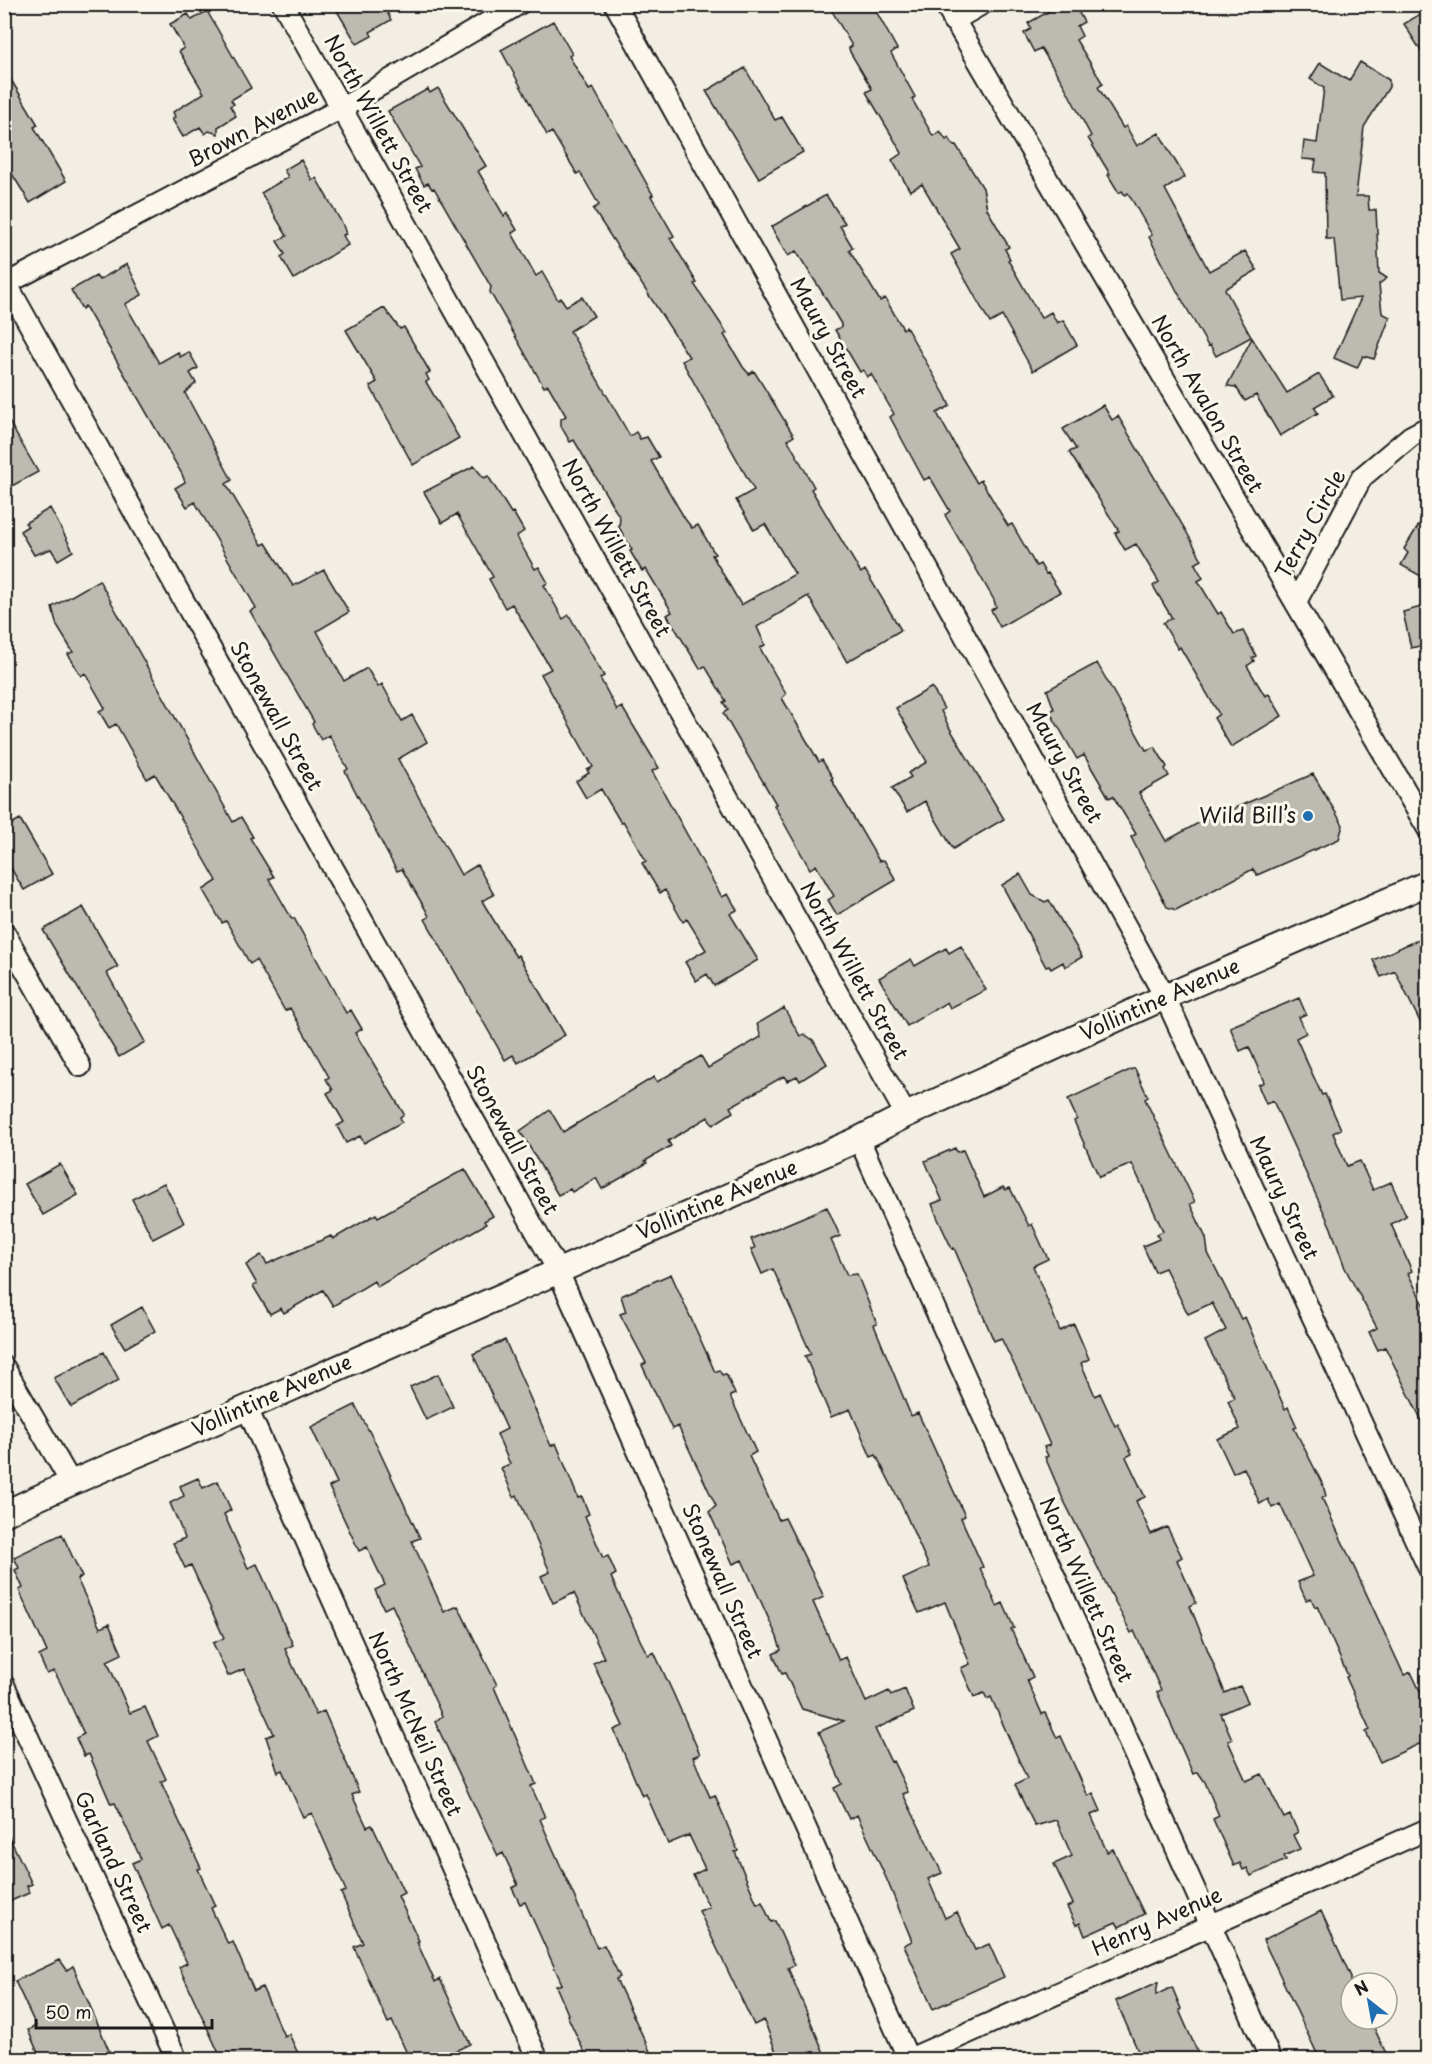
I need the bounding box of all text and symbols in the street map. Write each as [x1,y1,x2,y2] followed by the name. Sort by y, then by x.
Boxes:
[317,28,442,218] street label: North Willett Street
[181,78,323,174] street label: Brown Avenue
[783,271,876,403] street label: Maury Street
[1145,308,1273,498] street label: North Avalon Street
[555,452,680,642] street label: North Willett Street
[1266,462,1352,584] street label: Terry Circle
[223,634,332,796] street label: Stonewall Street
[1019,696,1112,828] street label: Maury Street
[1199,798,1296,830] place label: Wild Bill’s
[1301,809,1315,823] marker: Wild Bill’s
[793,875,918,1065] street label: North Willett Street
[1074,949,1244,1048] street label: Vollintine Avenue
[459,1058,568,1220] street label: Stonewall Street
[1243,1130,1329,1265] street label: Maury Street
[631,1150,801,1246] street label: Vollintine Avenue
[186,1345,356,1444] street label: Vollintine Avenue
[1033,1491,1143,1687] street label: North Willett Street
[675,1497,772,1663] street label: Stonewall Street
[362,1626,472,1821] street label: North McNeil Street
[68,1785,162,1937] street label: Garland Street
[1086,1877,1226,1963] street label: Henry Avenue
[1339,1971,1399,2031] north arrow
[1349,1974,1372,2001] text: N
[36,1992,212,2030] scale bar
[45,1998,92,2025] text: 50 m

